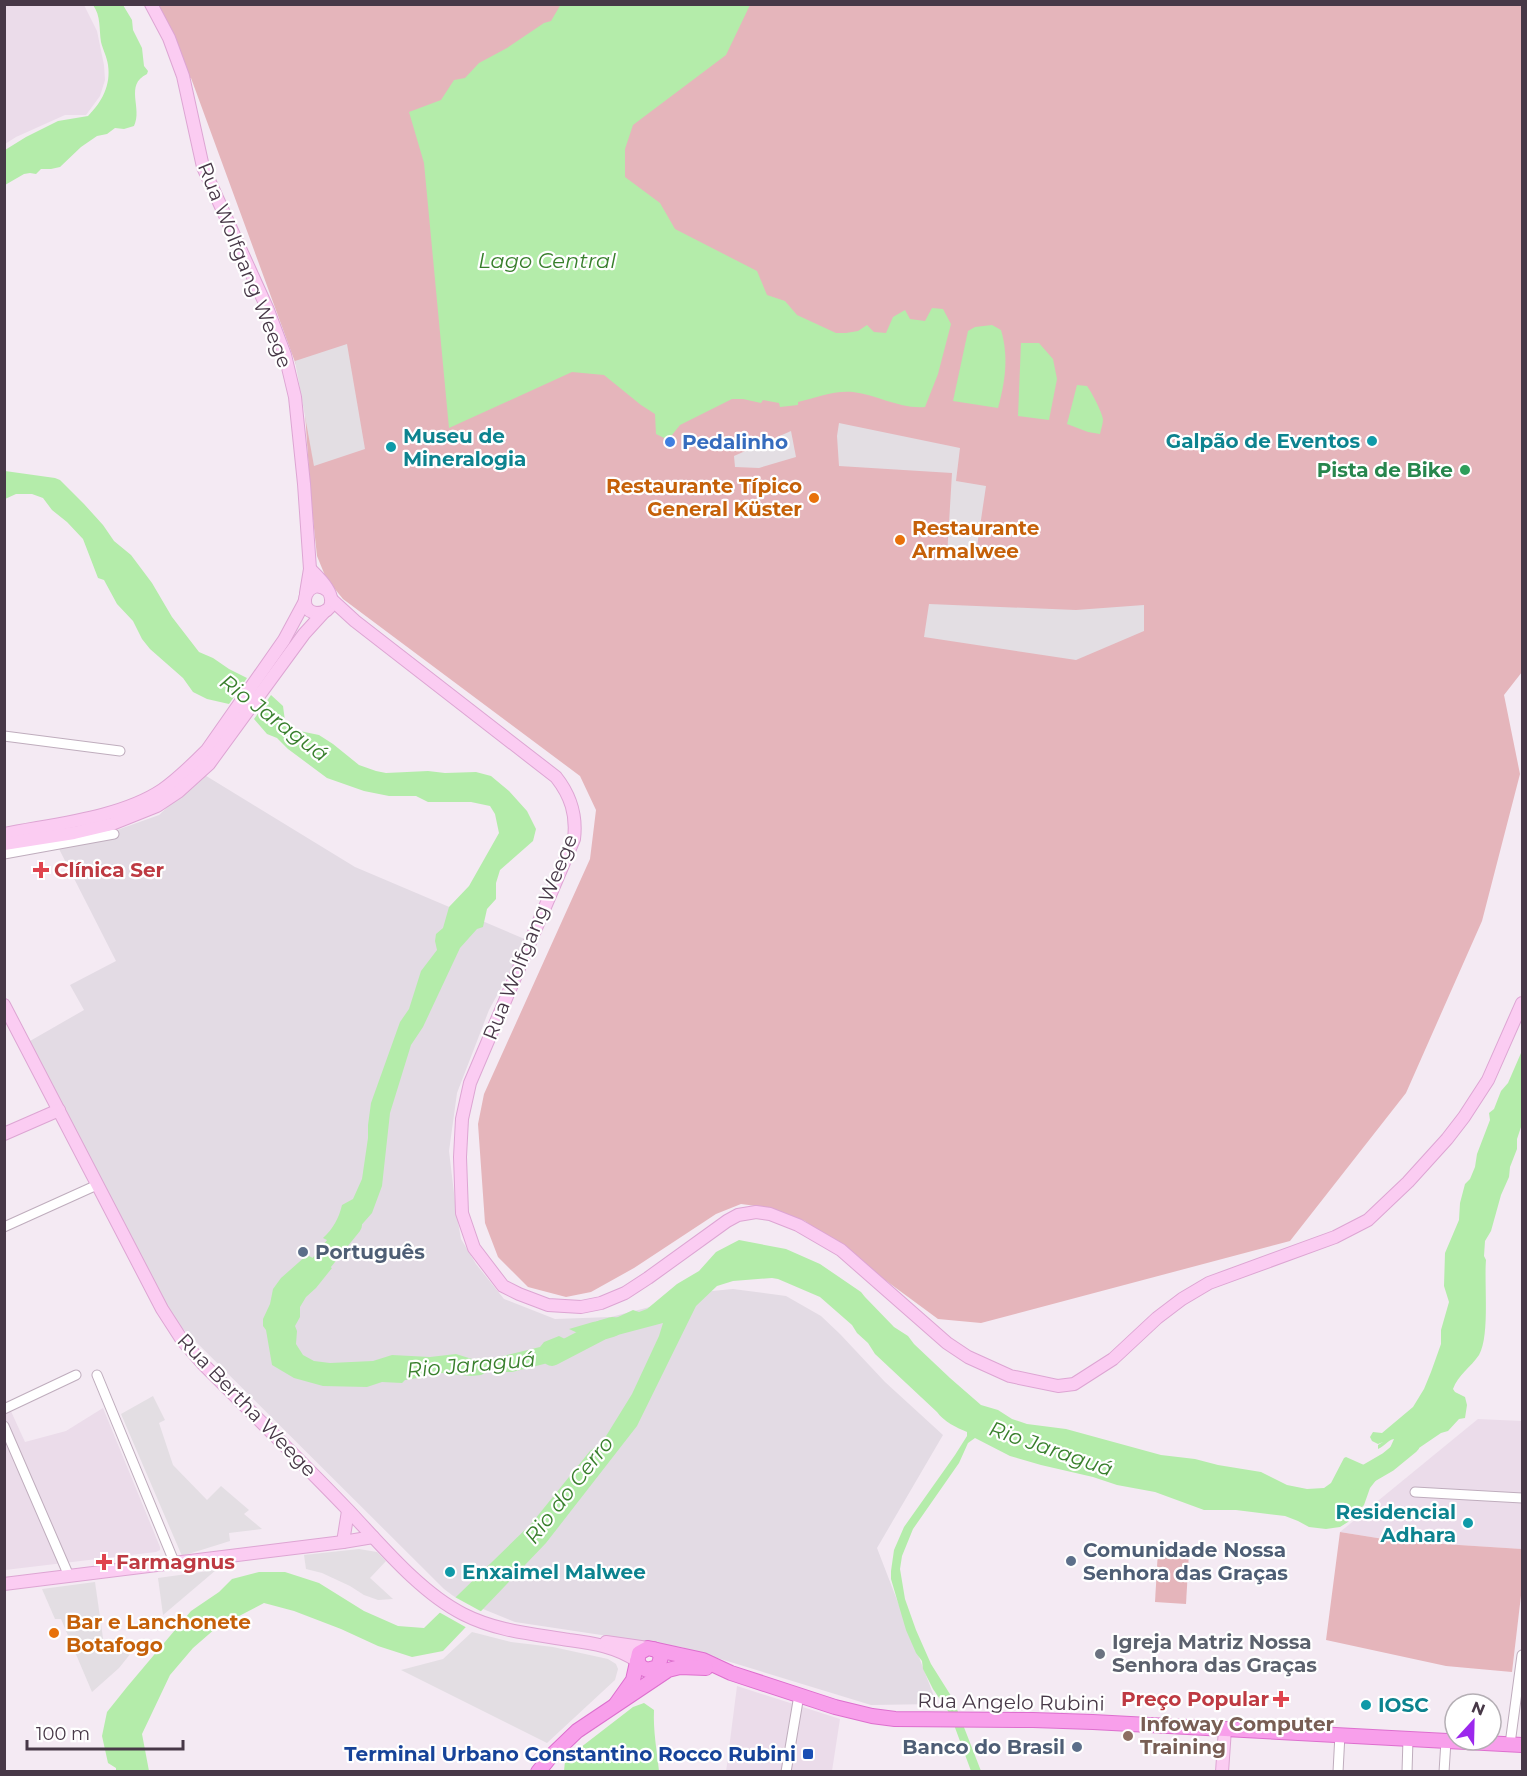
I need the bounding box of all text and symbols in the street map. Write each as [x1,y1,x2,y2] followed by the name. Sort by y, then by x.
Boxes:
[193,159,297,371] street label: Rua Wolfgang Weege
[478,248,616,273] water label: Lago Central
[403,424,526,471] place label: Museu de Mineralogia
[1166,429,1360,453] place label: Galpão de Eventos
[682,430,788,454] place label: Pedalinho
[1365,434,1379,448] marker: Galpão de Eventos
[663,435,677,449] marker: Pedalinho
[384,440,398,454] marker: Museu de Mineralogia
[1317,458,1453,482] place label: Pista de Bike
[1458,463,1472,477] marker: Pista de Bike
[606,474,802,521] place label: Restaurante Típico General Küster
[807,491,821,505] marker: Restaurante Típico General Küster
[911,516,1039,563] place label: Restaurante Armalwee
[893,533,907,547] marker: Restaurante Armalwee
[215,669,333,766] water label: Rio Jaraguá
[478,831,582,1043] street label: Rua Wolfgang Weege
[54,858,165,882] place label: Clínica Ser
[32,861,50,879] marker: Clínica Ser
[315,1240,425,1264] place label: Português
[296,1245,310,1259] marker: Português
[172,1328,322,1482] street label: Rua Bertha Weege
[406,1346,536,1383] water label: Rio Jaraguá
[986,1416,1116,1481] water label: Rio Jaraguá
[519,1431,618,1548] water label: Rio do Cerro
[1336,1500,1456,1547] place label: Residencial Adhara
[1461,1516,1475,1530] marker: Residencial Adhara
[1083,1538,1288,1585] place label: Comunidade Nossa Senhora das Graças
[116,1550,235,1574] place label: Farmagnus
[1064,1554,1078,1568] marker: Comunidade Nossa Senhora das Graças
[97,1555,111,1569] marker: Farmagnus
[462,1560,646,1584] place label: Enxaimel Malwee
[443,1565,457,1579] marker: Enxaimel Malwee
[66,1610,251,1657] place label: Bar e Lanchonete Botafogo
[47,1626,61,1640] marker: Bar e Lanchonete Botafogo
[1112,1630,1317,1677] place label: Igreja Matriz Nossa Senhora das Graças
[1093,1647,1107,1661] marker: Igreja Matriz Nossa Senhora das Graças
[1121,1687,1269,1711] place label: Preço Popular
[917,1688,1105,1716] street label: Rua Angelo Rubini
[1274,1692,1288,1706] marker: Preço Popular
[1443,1692,1503,1752] north arrow
[1378,1693,1429,1717] place label: IOSC
[1469,1697,1488,1720] text: N
[1359,1698,1373,1712] marker: IOSC
[1140,1712,1335,1759] place label: Infoway Computer Training
[27,1713,183,1751] scale bar
[36,1723,90,1745] text: 100 m
[1121,1729,1135,1743] marker: Infoway Computer Training
[902,1735,1065,1759] place label: Banco do Brasil
[1070,1740,1084,1754] marker: Banco do Brasil
[344,1742,796,1766] place label: Terminal Urbano Constantino Rocco Rubini
[801,1747,815,1761] marker: Terminal Urbano Constantino Rocco Rubini

